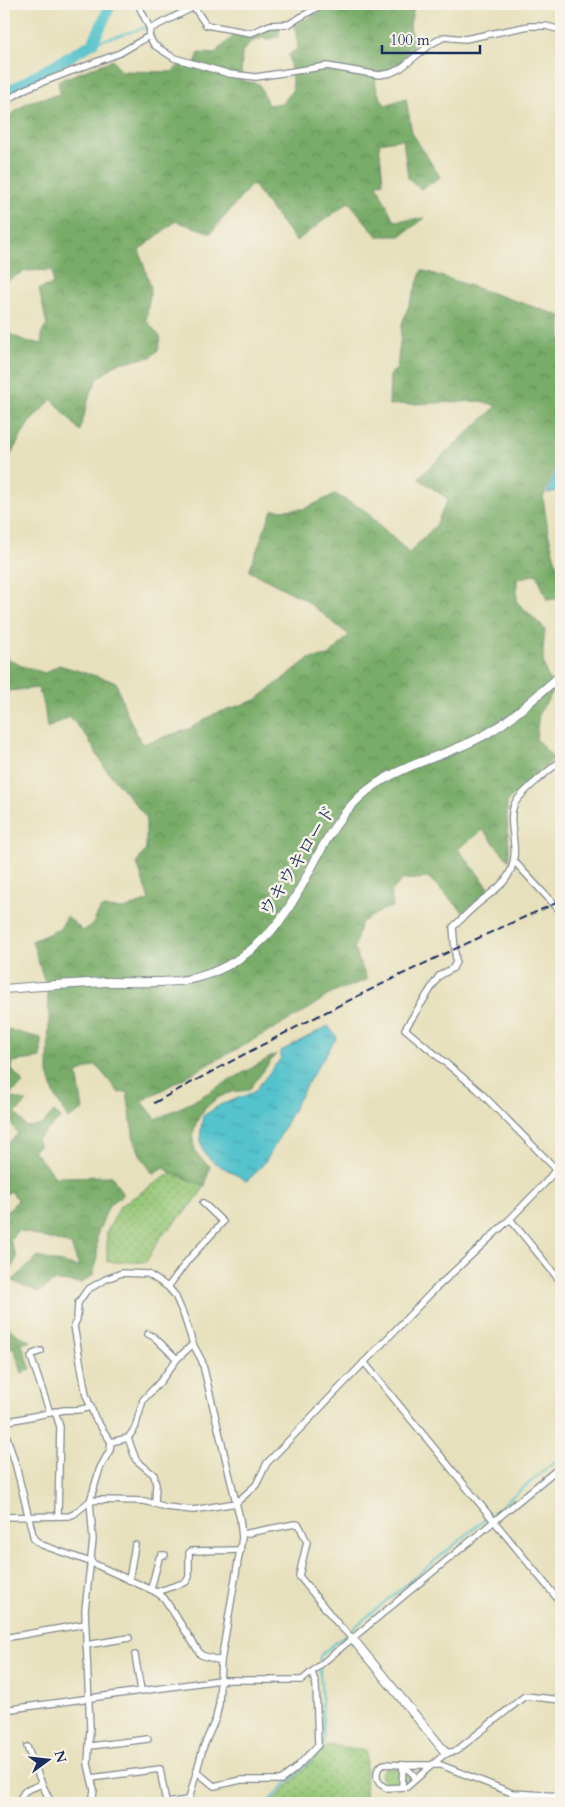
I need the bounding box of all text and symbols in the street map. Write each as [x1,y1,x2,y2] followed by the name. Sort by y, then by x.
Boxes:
[382,22,480,54] scale bar
[390,30,430,50] text: 100 m
[254,801,342,921] street label: ウキウキロード
[22,1734,72,1784] north arrow
[49,1748,71,1765] text: N

